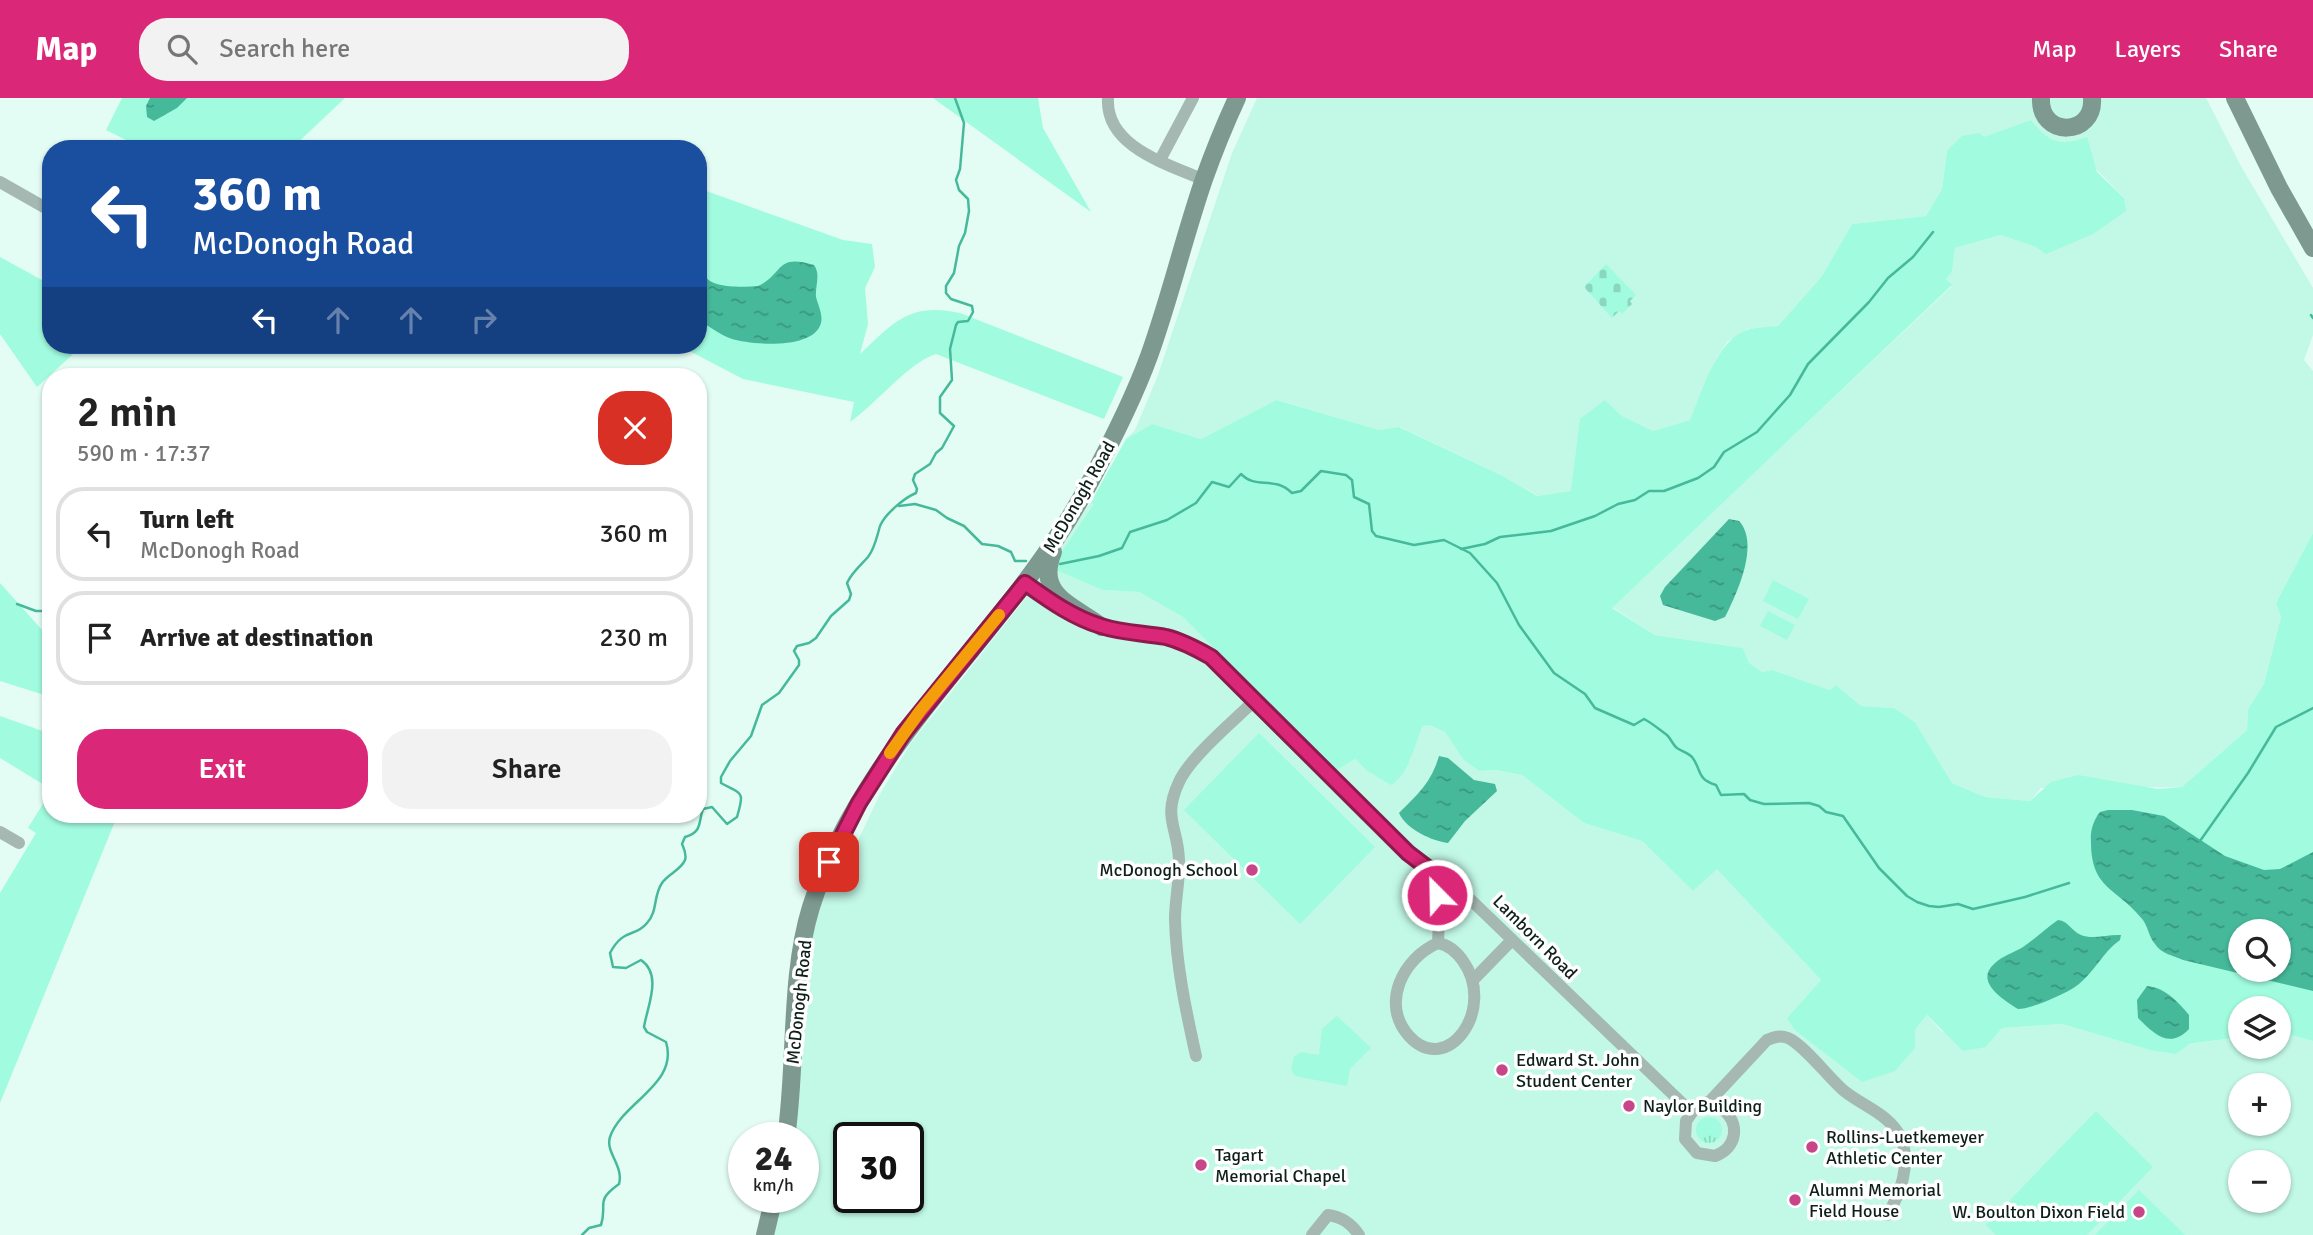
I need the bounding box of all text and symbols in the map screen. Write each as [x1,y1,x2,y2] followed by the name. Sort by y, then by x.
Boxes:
[139,18,629,81] search box
[35,29,97,70] text: Map
[163,30,201,68] icon: search
[219,33,350,65] text: Search here
[2032,34,2077,64] text: Map
[2115,34,2181,64] text: Layers
[2219,34,2278,64] text: Share
[192,164,322,224] text: 360 m
[77,168,168,259] icon: left
[192,224,414,263] text: McDonogh Road
[246,301,284,339] icon: left
[319,301,357,339] icon: ahead
[392,301,430,339] icon: ahead
[465,301,503,339] icon: right
[77,387,178,438] text: 2 min
[598,391,672,465] button: close
[1038,437,1120,557] street label: McDonogh Road
[77,439,211,468] text: 590 m · 17:37
[140,504,234,536] text: Turn left
[81,515,119,553] icon: left
[599,518,668,550] text: 360 m
[140,536,300,565] text: McDonogh Road
[81,619,119,657] icon: arrive
[140,622,373,654] text: Arrive at destination
[599,622,668,654] text: 230 m
[77,729,368,809] button: Exit
[382,729,672,809] button: Share
[799,832,859,892] pin
[810,843,848,881] icon: arrive
[1400,858,1474,932] position arrow
[1099,859,1238,881] place label: McDonogh School
[1244,862,1260,878] marker: McDonogh School
[1488,890,1582,984] street label: Lamborn Road
[2228,919,2291,1213] map controls
[2228,919,2291,982] button: search
[782,939,816,1065] street label: McDonogh Road
[2228,996,2291,1059] button: layers
[1516,1049,1639,1092] place label: Edward St. John Student Center
[1494,1062,1510,1078] marker: Edward St. John Student Center
[2228,1073,2291,1136] button: +
[1643,1095,1762,1117] place label: Naylor Building
[1621,1098,1637,1114] marker: Naylor Building
[833,1122,924,1213] speed limit sign: 30
[1826,1126,1984,1169] place label: Rollins-Luetkemeyer Athletic Center
[755,1137,792,1180] text: 24
[1804,1139,1820,1155] marker: Rollins-Luetkemeyer Athletic Center
[1215,1144,1346,1187] place label: Tagart Memorial Chapel
[2228,1150,2291,1213] button: −
[1193,1157,1209,1173] marker: Tagart Memorial Chapel
[753,1174,794,1196] text: km/h
[1809,1179,1941,1222] place label: Alumni Memorial Field House
[1787,1192,1803,1208] marker: Alumni Memorial Field House
[1952,1201,2125,1223] place label: W. Boulton Dixon Field
[2131,1204,2147,1220] marker: W. Boulton Dixon Field

